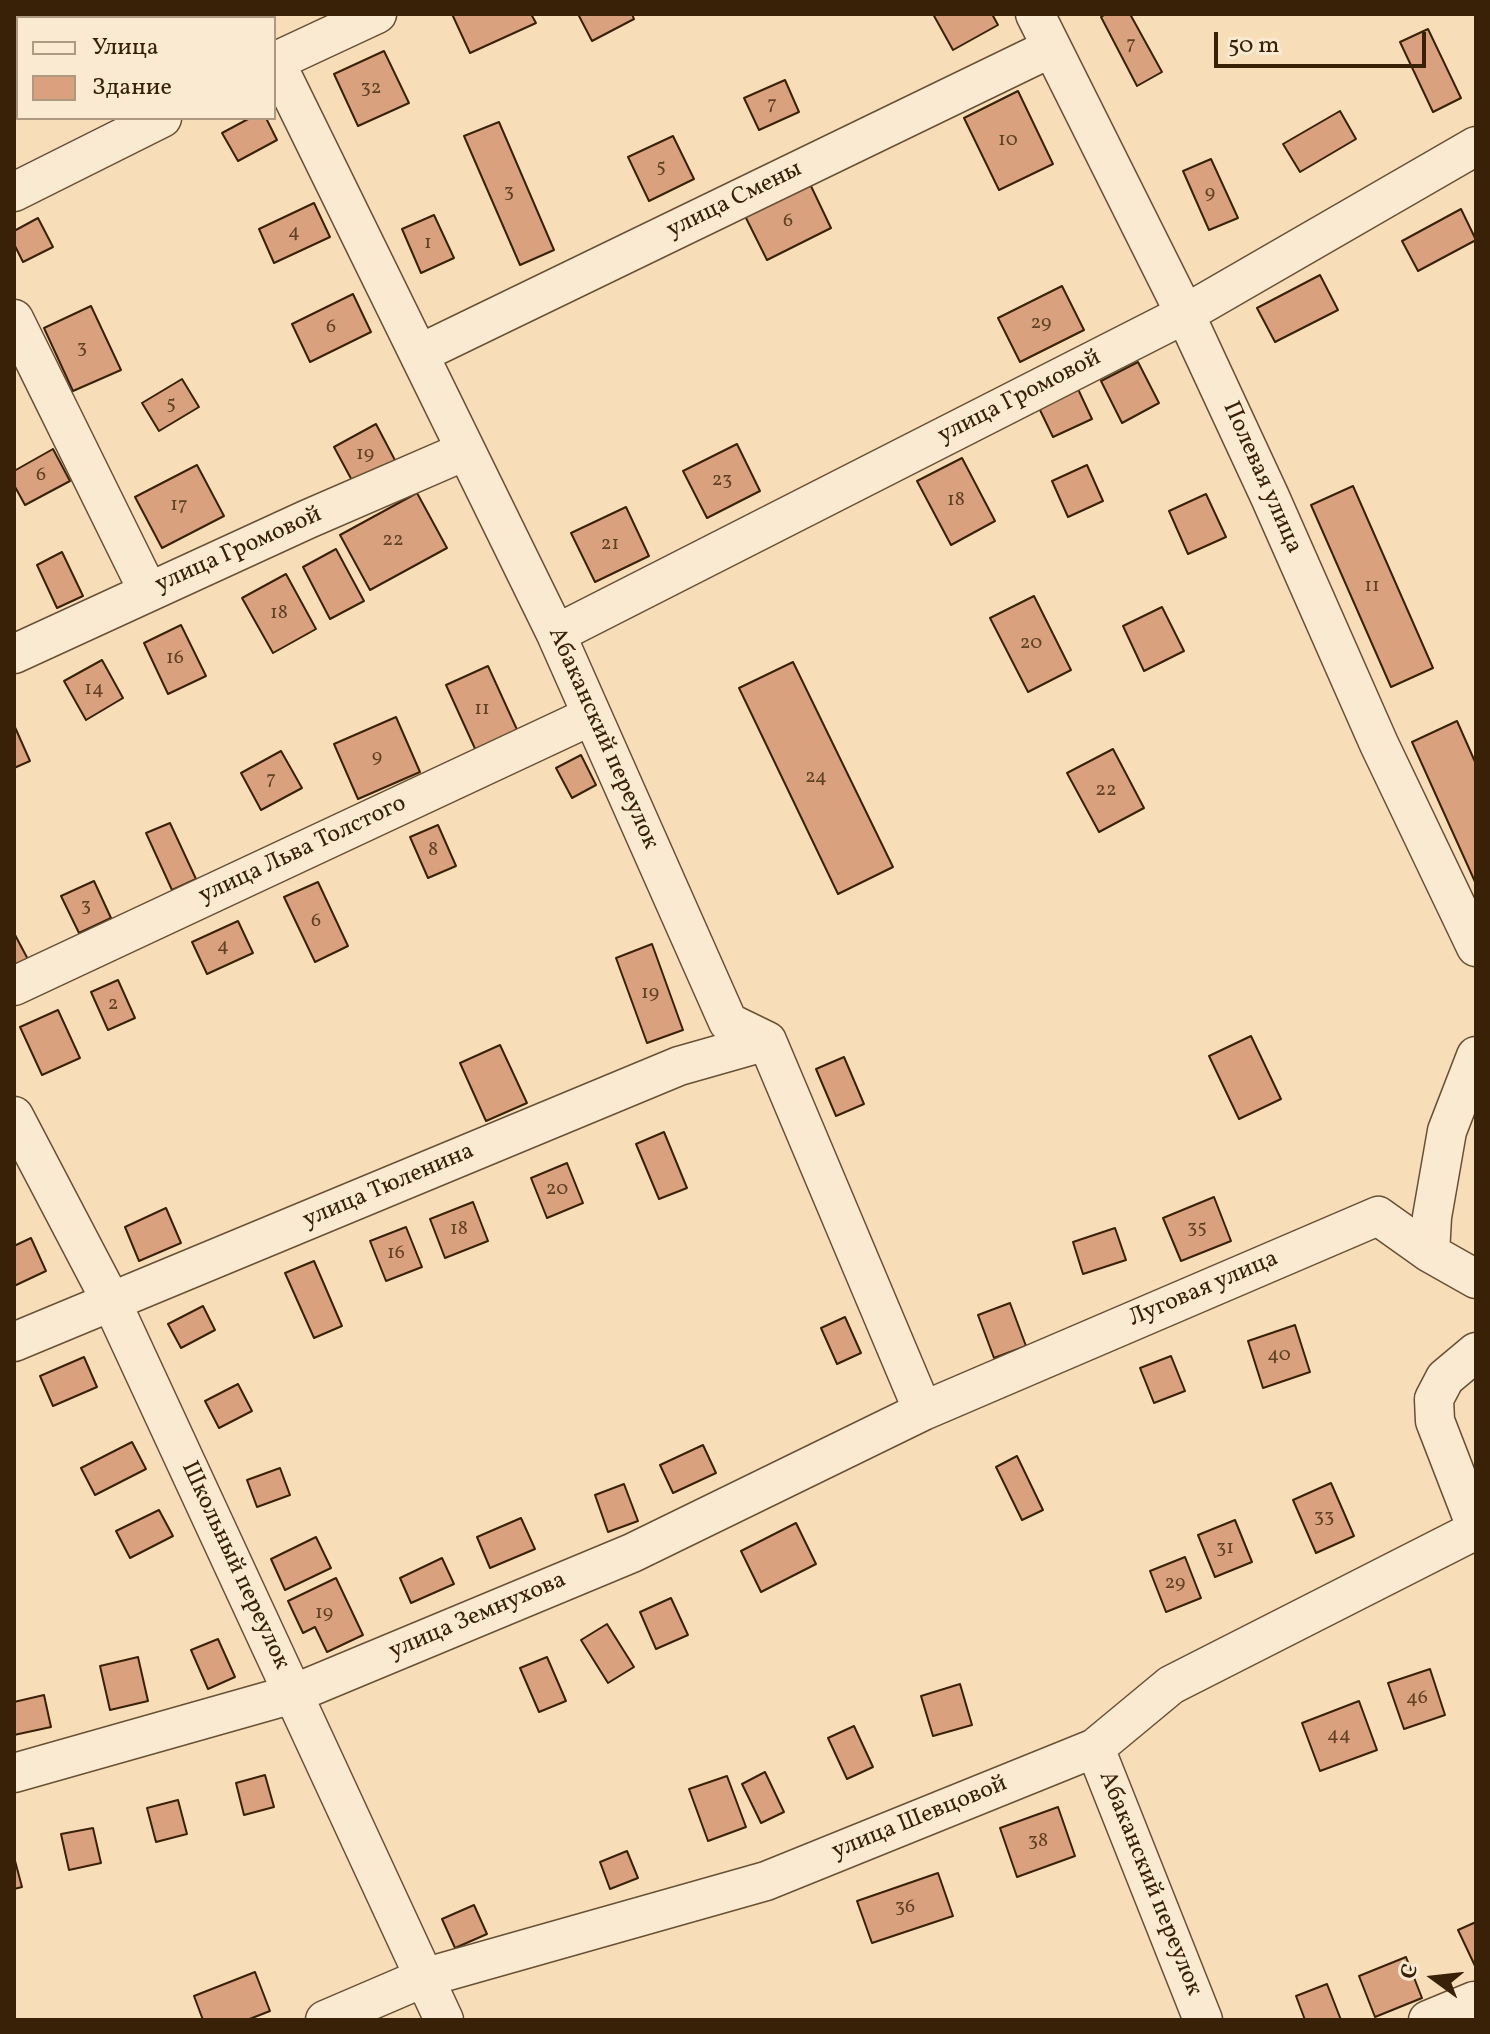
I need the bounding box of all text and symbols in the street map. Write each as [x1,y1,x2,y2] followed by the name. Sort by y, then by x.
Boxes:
[16,16,276,120] legend
[1218,16,1430,66] scale bar
[1228,29,1280,63] text: 50 m
[92,31,159,65] text: Улица
[1126,33,1136,57] house number: 7
[92,71,172,105] text: Здание
[361,77,381,101] house number: 32
[767,93,777,117] house number: 7
[998,129,1018,153] house number: 10
[656,156,666,180] house number: 5
[663,156,807,246] street label: улица Смены
[504,181,514,205] house number: 3
[1205,182,1215,206] house number: 9
[783,210,793,234] house number: 6
[288,221,300,245] house number: 4
[424,232,432,256] house number: 1
[1031,312,1051,336] house number: 29
[326,316,336,340] house number: 6
[77,337,87,361] house number: 3
[934,345,1106,451] street label: улица Громовой
[166,393,176,417] house number: 5
[1215,398,1307,558] street label: Полевая улица
[356,443,374,467] house number: 19
[36,464,46,488] house number: 6
[712,469,732,493] house number: 23
[947,489,965,513] house number: 18
[170,494,188,518] house number: 17
[151,501,327,601] street label: улица Громовой
[382,529,404,553] house number: 22
[601,533,619,557] house number: 21
[1364,575,1380,599] house number: 11
[270,602,288,626] house number: 18
[540,624,664,854] street label: Абаканский переулок
[1020,632,1042,656] house number: 20
[166,647,184,671] house number: 16
[84,678,104,702] house number: 14
[474,698,490,722] house number: 11
[372,746,382,770] house number: 9
[805,766,827,790] house number: 24
[266,768,276,792] house number: 7
[1095,779,1117,803] house number: 22
[195,790,411,912] street label: улица Льва Толстого
[428,839,438,863] house number: 8
[81,895,91,919] house number: 3
[311,910,321,934] house number: 6
[217,935,229,959] house number: 4
[641,982,659,1006] house number: 19
[108,993,118,1017] house number: 2
[299,1138,479,1236] street label: улица Тюленина
[546,1178,568,1202] house number: 20
[1187,1217,1207,1241] house number: 35
[450,1218,468,1242] house number: 18
[387,1242,405,1266] house number: 16
[1125,1246,1283,1334] street label: Луговая улица
[1267,1344,1291,1368] house number: 40
[173,1457,295,1675] street label: Школьный переулок
[1314,1506,1334,1530] house number: 33
[1216,1537,1234,1561] house number: 31
[385,1567,571,1667] street label: улица Земнухова
[1165,1572,1185,1596] house number: 29
[315,1602,333,1626] house number: 19
[1406,1687,1428,1711] house number: 46
[1327,1724,1351,1748] house number: 44
[1091,1768,1207,2000] street label: Абаканский переулок
[828,1771,1012,1867] street label: улица Шевцовой
[1028,1830,1048,1854] house number: 38
[895,1896,915,1920] house number: 36
[1394,1938,1474,2018] north arrow
[1394,1961,1427,1983] text: С

